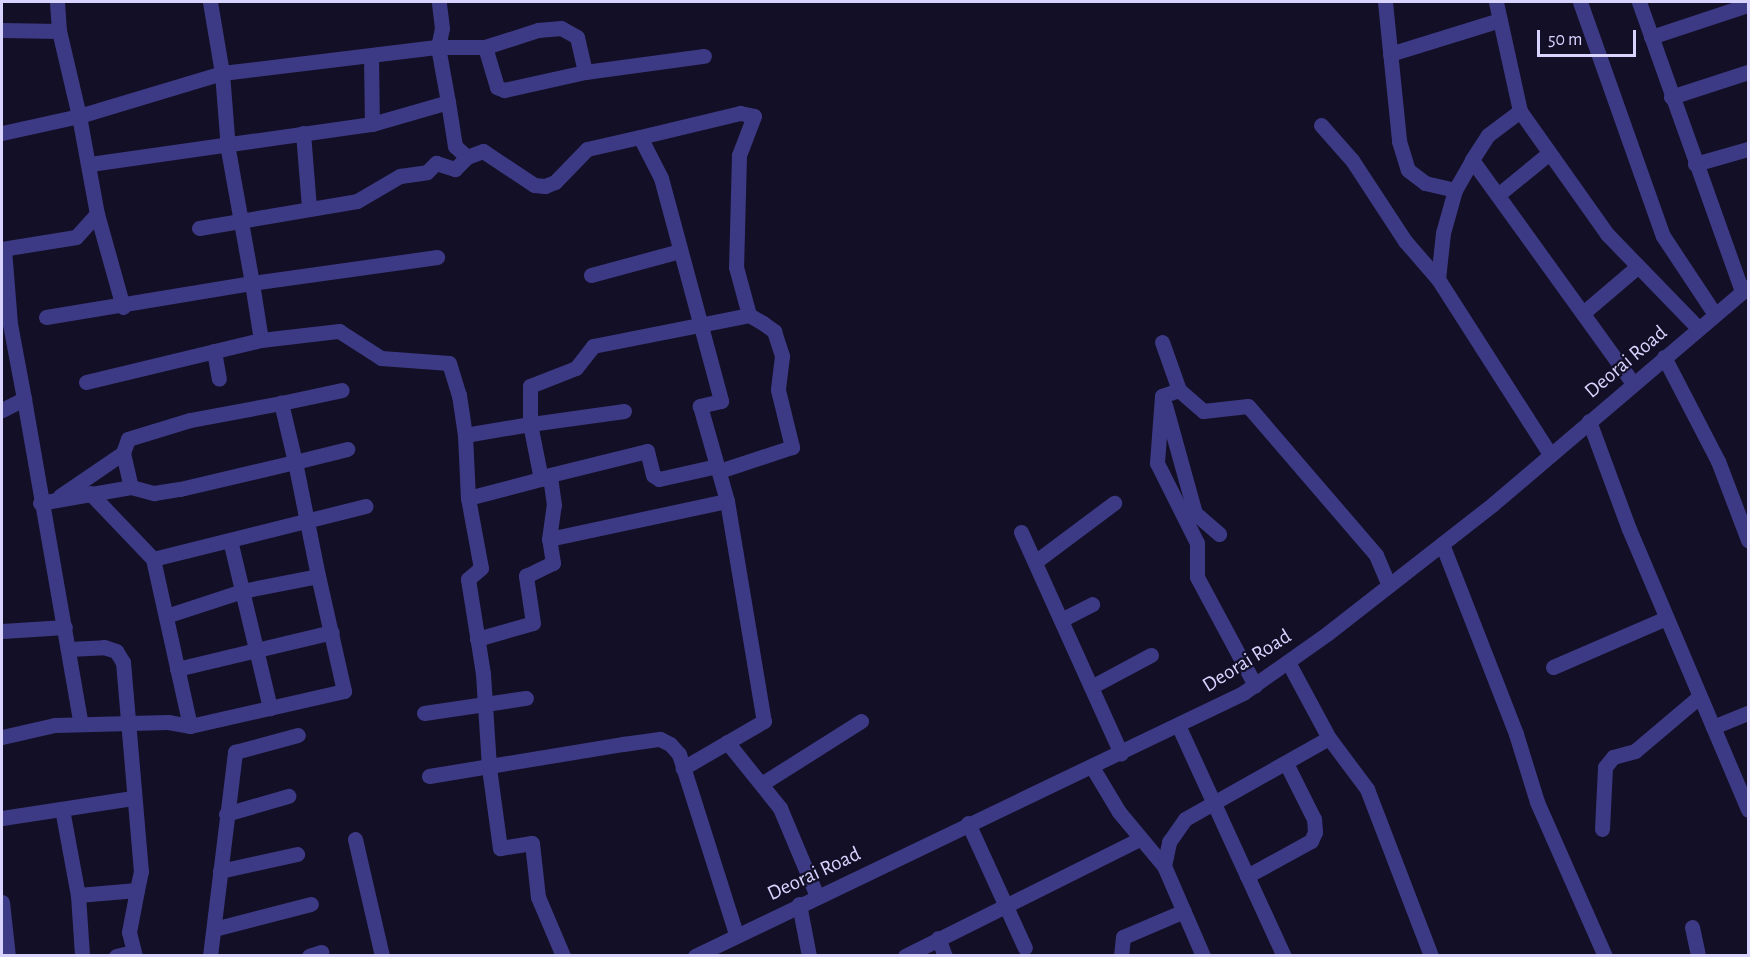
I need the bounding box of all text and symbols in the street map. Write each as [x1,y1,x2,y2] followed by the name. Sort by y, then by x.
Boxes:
[1540,18,1639,56] scale bar
[1548,31,1582,49] text: 50 m
[1580,320,1672,404] street label: Deorai Road
[1198,624,1296,698] street label: Deorai Road
[763,841,865,907] street label: Deorai Road

